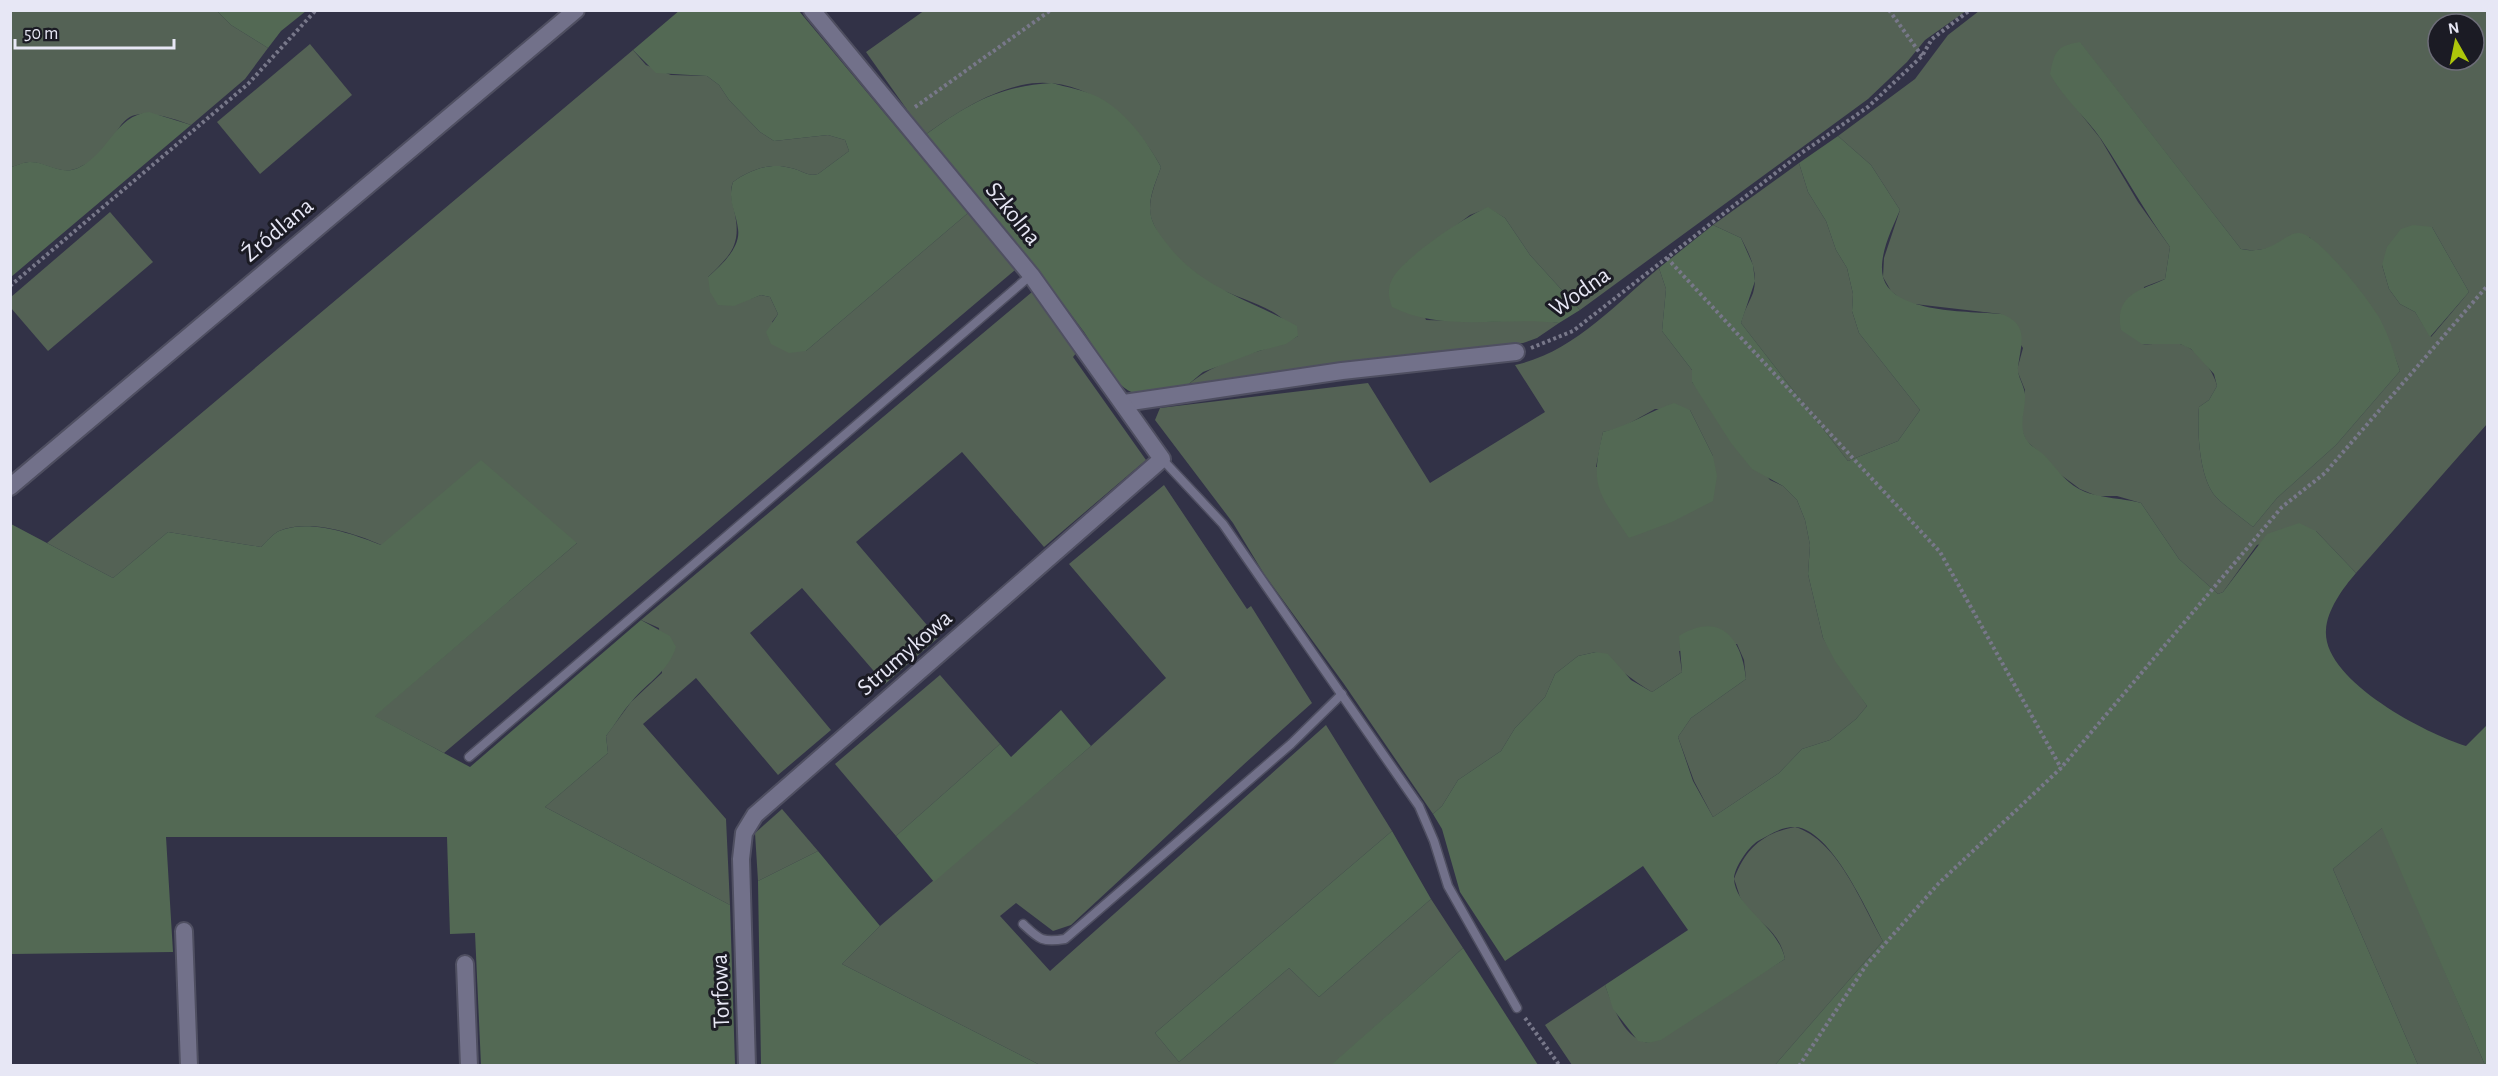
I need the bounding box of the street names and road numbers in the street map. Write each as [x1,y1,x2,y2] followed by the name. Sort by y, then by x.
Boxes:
[981,178,1045,250] street label: Szkolna
[236,192,318,266] street label: Źródlana
[1545,263,1615,321] street label: Wodna
[853,606,957,700] street label: Strumykowa
[708,953,734,1029] street label: Torfowa

